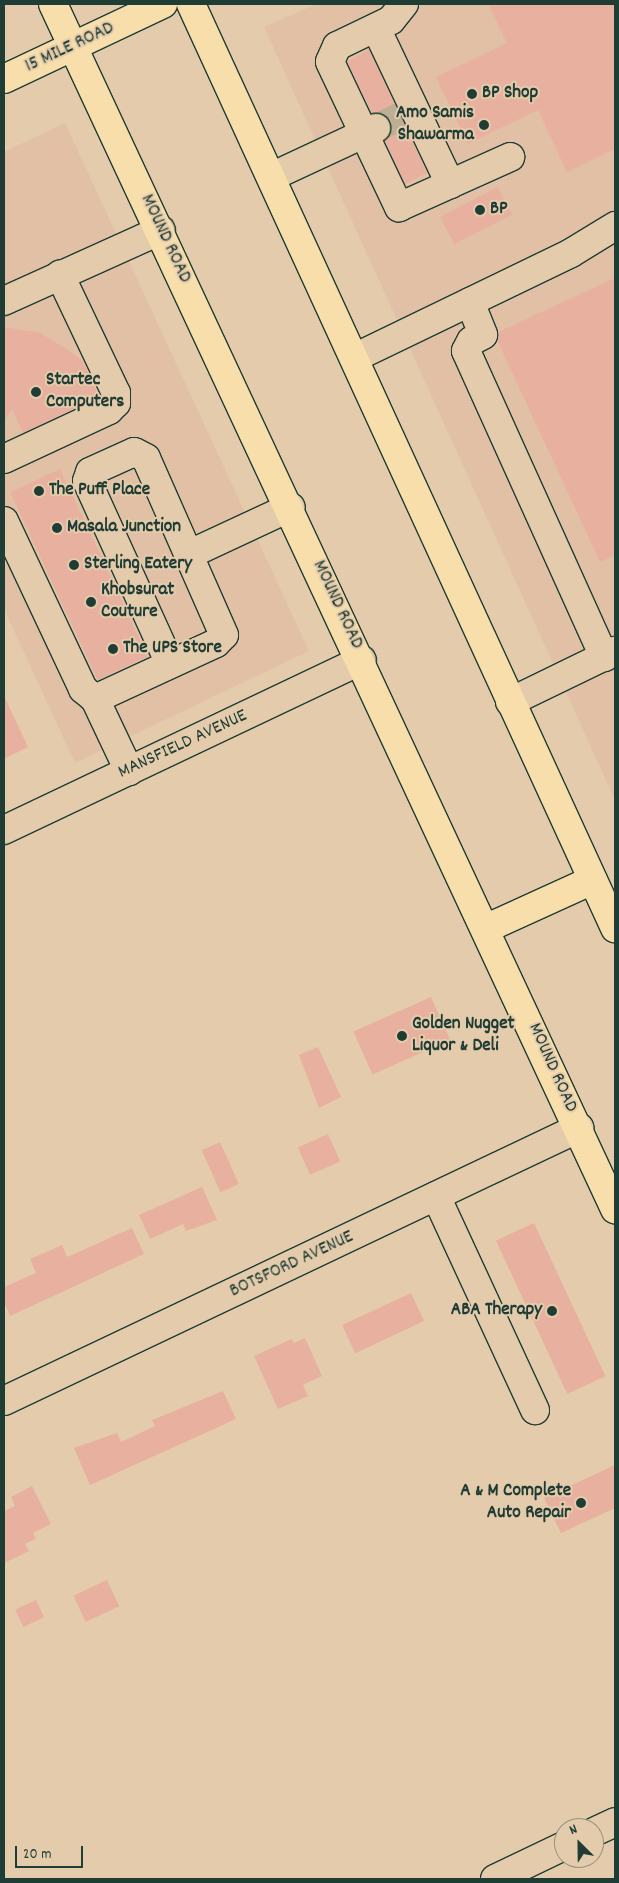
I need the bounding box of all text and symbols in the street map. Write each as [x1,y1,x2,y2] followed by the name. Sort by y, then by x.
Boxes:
[22,18,118,78] street label: 15 MILE ROAD
[482,83,538,105] place label: BP Shop
[466,88,478,100] marker: BP Shop
[396,103,474,147] place label: Amo Samis Shawarma
[478,119,490,131] marker: Amo Samis Shawarma
[135,191,195,287] street label: MOUND ROAD
[490,199,508,221] place label: BP
[474,204,486,216] marker: BP
[46,370,124,414] place label: Startec Computers
[30,386,42,398] marker: Startec Computers
[49,480,150,502] place label: The Puff Place
[33,485,45,497] marker: The Puff Place
[67,517,181,539] place label: Masala Junction
[51,522,63,534] marker: Masala Junction
[84,554,192,576] place label: Sterling Eatery
[307,557,367,653] street label: MOUND ROAD
[68,559,80,571] marker: Sterling Eatery
[101,580,174,624] place label: Khobsurat Couture
[85,596,97,608] marker: Khobsurat Couture
[123,638,222,660] place label: The UPS Store
[107,643,119,655] marker: The UPS Store
[115,705,251,785] street label: MANSFIELD AVENUE
[412,1014,515,1058] place label: Golden Nugget Liquor & Deli
[522,1020,582,1116] street label: MOUND ROAD
[396,1030,408,1042] marker: Golden Nugget Liquor & Deli
[226,1226,358,1304] street label: BOTSFORD AVENUE
[451,1300,542,1322] place label: ABA Therapy
[546,1305,558,1317] marker: ABA Therapy
[460,1481,571,1525] place label: A & M Complete Auto Repair
[575,1497,587,1509] marker: A & M Complete Auto Repair
[554,1818,604,1868] north arrow
[566,1820,581,1841] text: N
[18,1836,85,1868] scale bar
[23,1844,51,1866] text: 20 m

